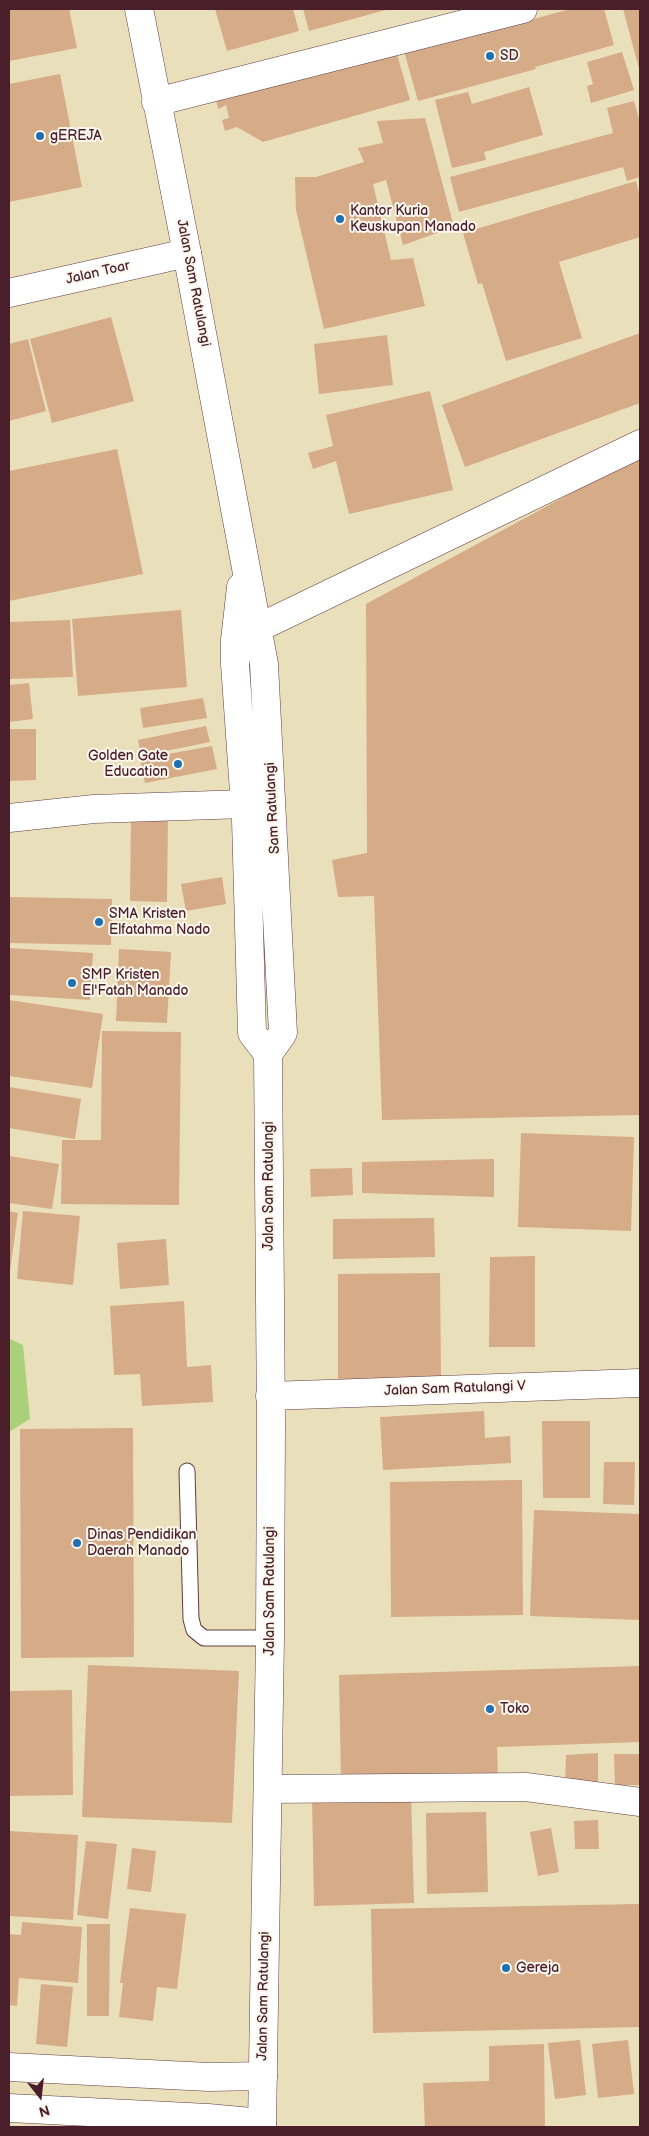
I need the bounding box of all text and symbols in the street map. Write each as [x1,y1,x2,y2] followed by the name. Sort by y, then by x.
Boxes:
[500,48,519,64] place label: SD
[484,50,496,62] marker: SD
[50,128,102,144] place label: gEREJA
[34,130,46,142] marker: gEREJA
[350,203,476,236] place label: Kantor Kuria Keuskupan Manado
[334,213,346,225] marker: Kantor Kuria Keuskupan Manado
[172,218,214,348] street label: Jalan Sam Ratulangi
[64,257,132,289] street label: Jalan Toar
[88,748,168,780] place label: Golden Gate Education
[172,758,184,770] marker: Golden Gate Education
[262,762,284,854] street label: Sam Ratulangi
[109,906,210,939] place label: SMA Kristen Elfatahma Nado
[93,916,105,928] marker: SMA Kristen Elfatahma Nado
[82,967,188,1000] place label: SMP Kristen El'Fatah Manado
[66,977,78,989] marker: SMP Kristen El'Fatah Manado
[261,1121,277,1251] street label: Jalan Sam Ratulangi
[384,1378,526,1400] street label: Jalan Sam Ratulangi V
[262,1526,278,1656] street label: Jalan Sam Ratulangi
[87,1527,196,1560] place label: Dinas Pendidikan Daerah Manado
[71,1537,83,1549] marker: Dinas Pendidikan Daerah Manado
[500,1701,529,1717] place label: Toko
[484,1703,496,1715] marker: Toko
[254,1931,274,2061] street label: Jalan Sam Ratulangi
[516,1960,559,1976] place label: Gereja
[500,1962,512,1974] marker: Gereja
[15,2071,65,2121] north arrow
[37,2101,52,2121] text: N

